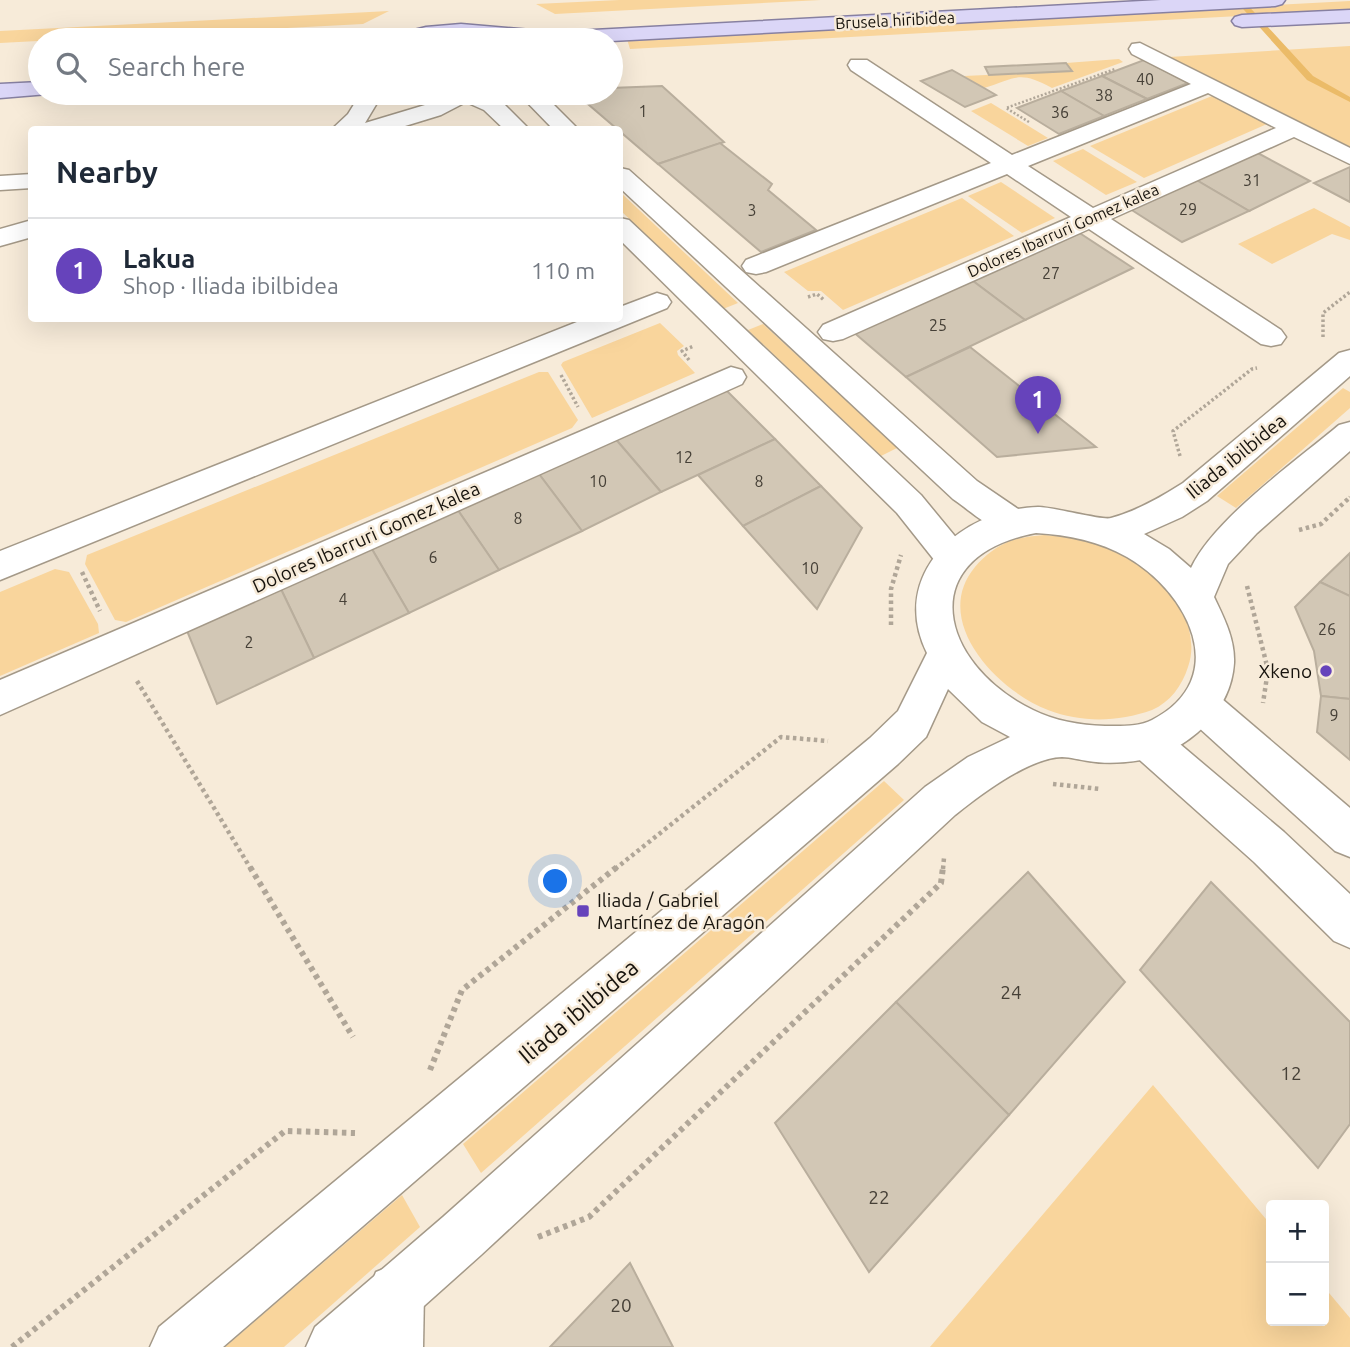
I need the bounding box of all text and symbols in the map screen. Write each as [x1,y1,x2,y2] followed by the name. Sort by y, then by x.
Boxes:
[835,8,955,32] street label: Brusela hiribidea
[28,28,623,105] search box
[52,48,90,86] icon: search
[108,52,245,81] text: Search here
[1136,70,1154,88] house number: 40
[1095,86,1113,104] house number: 38
[638,102,648,120] house number: 1
[1051,103,1069,121] house number: 36
[56,155,158,189] text: Nearby
[1243,171,1261,189] house number: 31
[965,180,1161,280] street label: Dolores Ibarruri Gomez kalea
[1179,200,1197,218] house number: 29
[747,201,757,219] house number: 3
[123,244,195,273] text: Lakua
[73,258,85,283] text: 1
[531,258,595,283] text: 110 m
[1042,264,1060,282] house number: 27
[123,273,339,298] text: Shop · Iliada ibilbidea
[929,316,947,334] house number: 25
[1015,376,1061,434] pin: 1
[1182,409,1290,503] street label: Iliada ibilbidea
[675,448,693,466] house number: 12
[589,472,607,490] house number: 10
[754,472,764,490] house number: 8
[249,477,483,597] street label: Dolores Ibarruri Gomez kalea
[513,509,523,527] house number: 8
[428,548,438,566] house number: 6
[801,559,819,577] house number: 10
[338,590,348,608] house number: 4
[1318,620,1336,638] house number: 26
[244,633,254,651] house number: 2
[1259,660,1312,682] place label: Xkeno
[1318,663,1334,679] marker: Xkeno
[1329,706,1339,724] house number: 9
[538,864,572,898] your location
[597,889,765,933] place label: Iliada / Gabriel Martínez de Aragón
[575,903,591,919] marker: Iliada / Gabriel Martínez de Aragón
[513,954,643,1068] street label: Iliada ibilbidea
[1000,981,1022,1003] house number: 24
[1280,1062,1302,1084] house number: 12
[868,1186,890,1208] house number: 22
[1266,1200,1329,1326] map controls
[1266,1200,1329,1263] button: +
[1266,1263,1329,1326] button: −
[610,1294,632,1316] house number: 20

